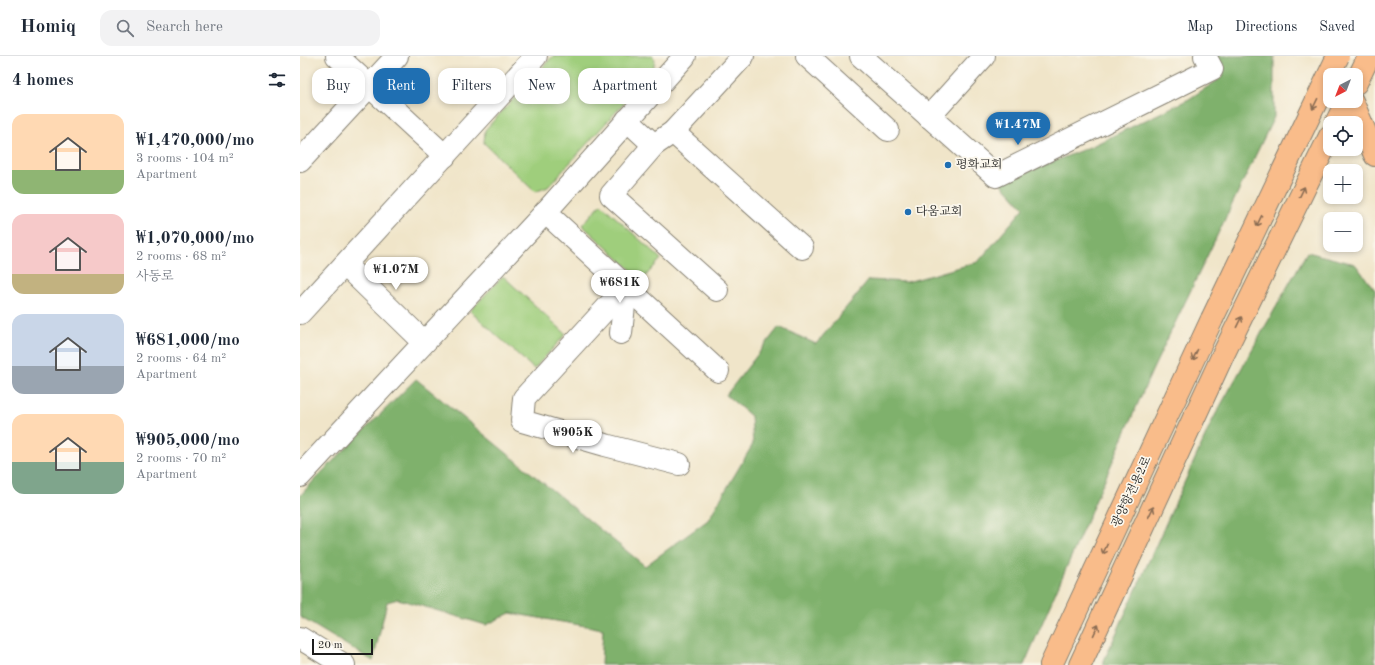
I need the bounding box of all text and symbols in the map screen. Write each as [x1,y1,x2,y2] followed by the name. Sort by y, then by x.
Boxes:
[100,10,380,46] search box
[114,17,136,39] icon: search
[20,18,76,37] text: Homiq
[146,20,223,35] text: Search here
[1187,20,1213,34] text: Map
[1235,20,1297,34] text: Directions
[1319,20,1355,34] text: Saved
[312,68,365,104] chip: Buy
[373,68,430,104] chip: Rent
[438,68,506,104] chip: Filters
[514,68,570,104] chip: New
[578,68,671,104] chip: Apartment
[1323,68,1363,108] north arrow
[1323,68,1363,252] map controls
[266,69,288,91] icon: filters
[12,72,74,89] text: 4 homes
[1311,97,1318,109] one-way arrow
[985,112,1051,146] pin: ₩1.47M
[1323,116,1363,156] button: locate
[995,118,1041,131] text: ₩1.47M
[44,130,92,178] icon: home
[136,132,254,149] text: ₩1,470,000/mo
[136,152,234,165] text: 3 rooms · 104 m²
[956,158,1002,171] place label: 평화교회
[943,160,953,170] marker: 평화교회
[1323,164,1363,204] button: +
[136,168,197,181] text: Apartment
[1299,187,1306,199] one-way arrow
[916,205,962,218] place label: 다움교회
[903,207,913,217] marker: 다움교회
[1323,212,1363,252] button: −
[1255,215,1262,227] one-way arrow
[44,230,92,278] icon: home
[136,230,254,247] text: ₩1,070,000/mo
[136,250,226,263] text: 2 rooms · 68 m²
[363,257,429,291] pin: ₩1.07M
[373,263,419,276] text: ₩1.07M
[136,270,174,283] text: 사동로
[592,270,648,304] pin: ₩681K
[600,276,640,289] text: ₩681K
[1236,316,1243,328] one-way arrow
[44,330,92,378] icon: home
[136,332,240,349] text: ₩681,000/mo
[1191,348,1198,360] one-way arrow
[136,352,226,365] text: 2 rooms · 64 m²
[136,368,197,381] text: Apartment
[545,420,601,454] pin: ₩905K
[553,426,593,439] text: ₩905K
[44,430,92,478] icon: home
[136,432,240,449] text: ₩905,000/mo
[136,452,226,465] text: 2 rooms · 70 m²
[1109,454,1154,529] street label: 광양항전용2로
[136,468,197,481] text: Apartment
[1148,506,1155,518] one-way arrow
[1101,543,1108,555] one-way arrow
[1093,624,1101,636] one-way arrow
[312,637,373,656] scale bar
[318,640,343,651] text: 20 m

